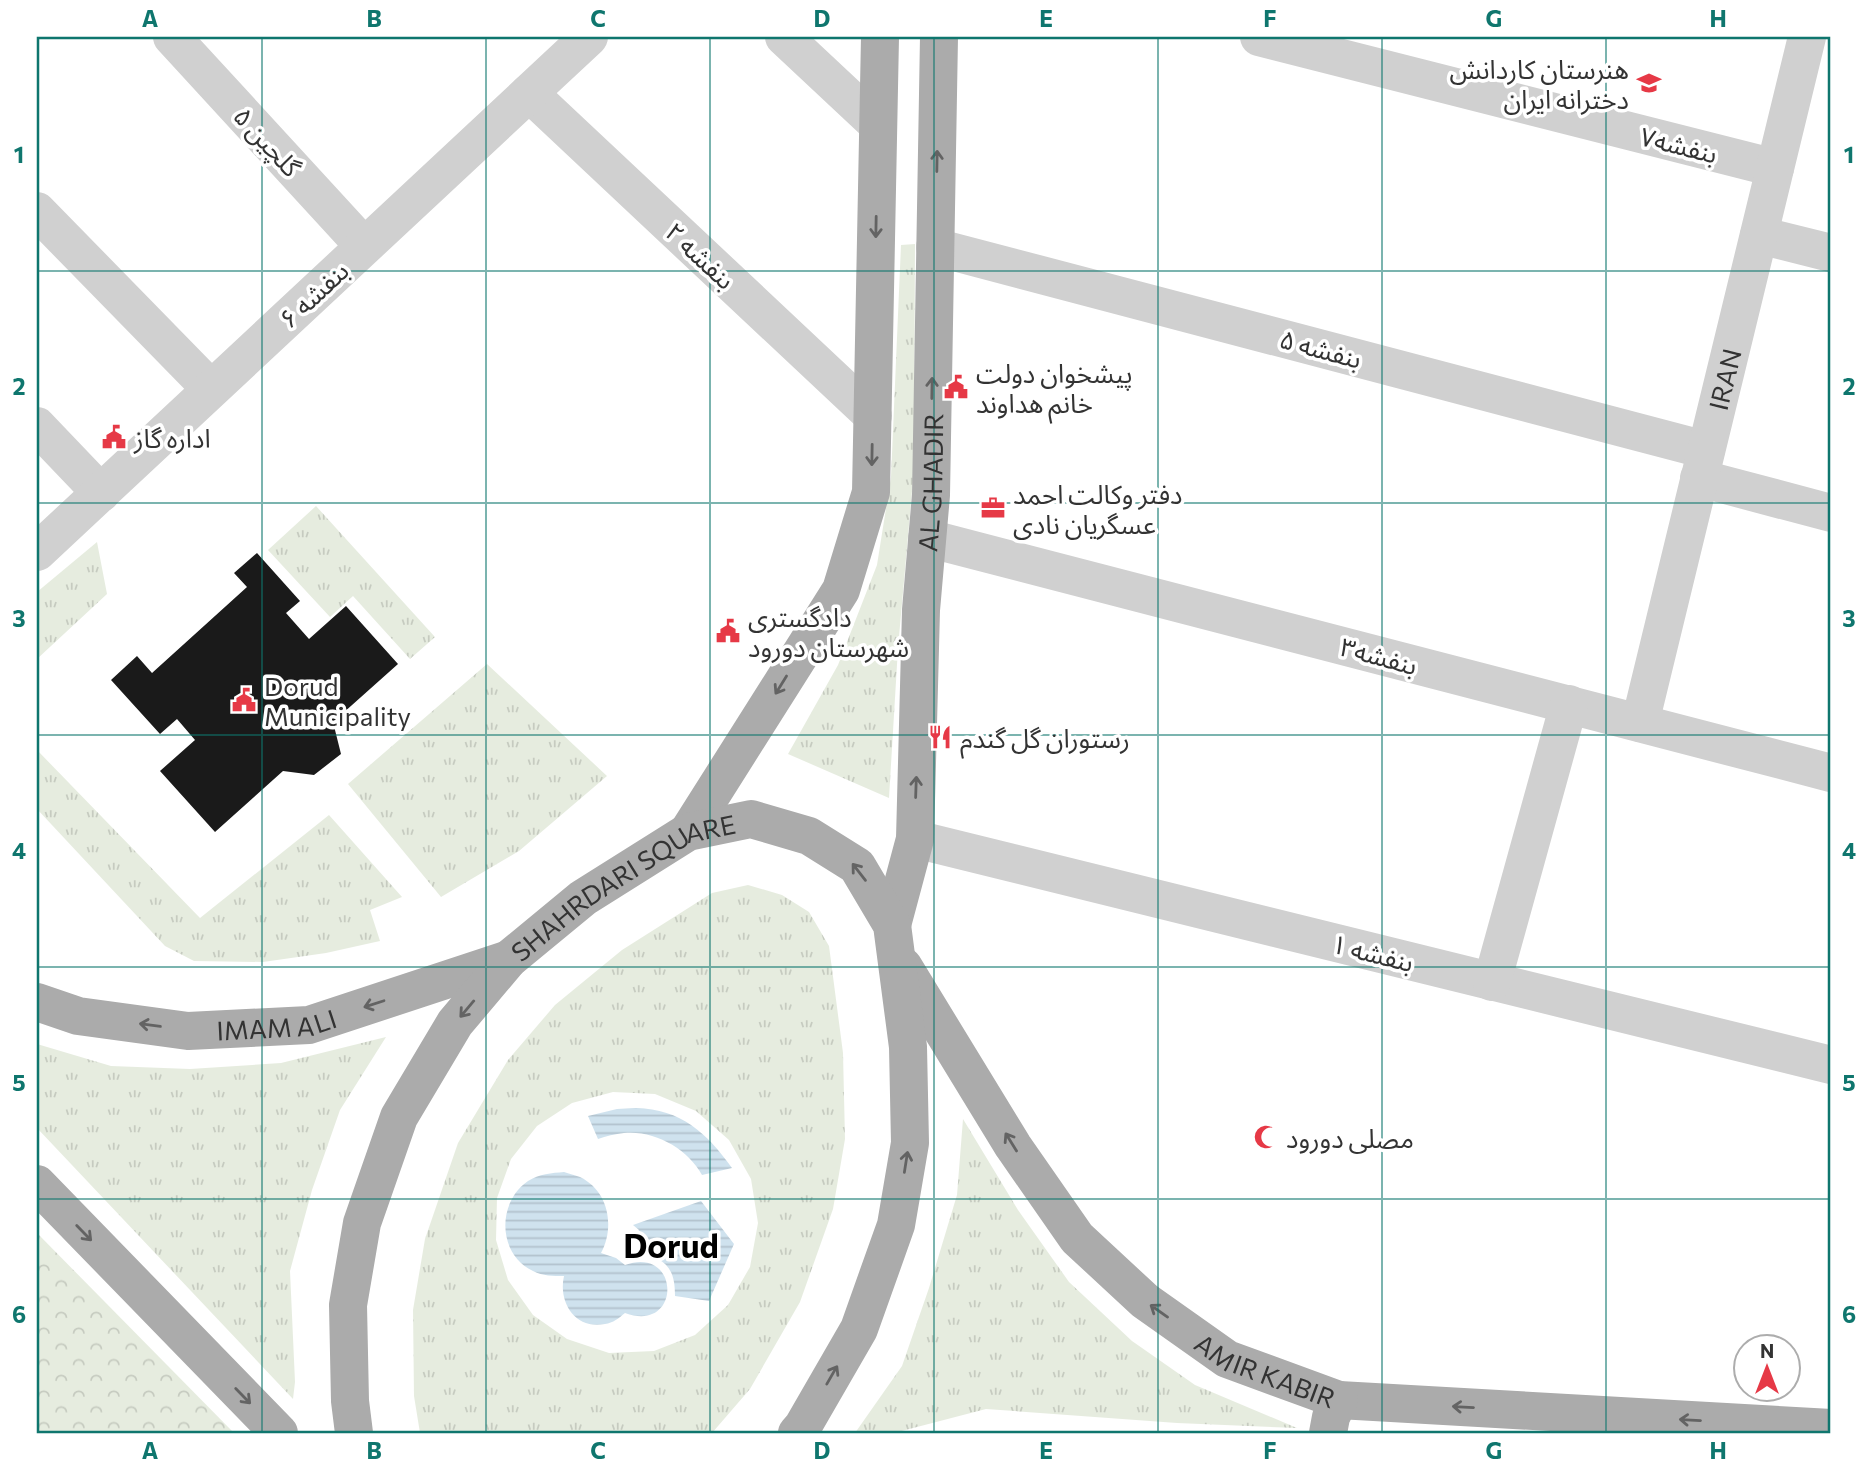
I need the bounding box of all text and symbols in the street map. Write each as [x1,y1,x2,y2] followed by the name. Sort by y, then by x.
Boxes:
[142,4,159,32] text: A
[366,4,382,32] text: B
[590,4,606,32] text: C
[814,4,831,32] text: D
[1039,4,1053,32] text: E
[1263,4,1277,32] text: F
[1486,4,1502,32] text: G
[1709,4,1727,32] text: H
[1450,53,1629,115] place label: هنرستان کاردانش دخترانه ایران
[1635,69,1663,97] school or university icon: هنرستان کاردانش دخترانه ایران
[226,100,308,184] street label: گلچین ۵
[1637,119,1721,169] street label: بنفشه۷
[14,140,24,168] text: 1
[1844,140,1854,168] text: 1
[930,150,943,173] one-way arrow
[660,215,742,295] street label: بنفشه ۲
[869,216,883,239] one-way arrow
[272,254,354,334] street label: بنفشه ۶
[1277,322,1365,374] street label: بنفشه ۵
[1701,345,1746,413] street label: IRAN
[976,357,1133,424] place label: پیشخوان دولت خانم هداوند
[12,372,26,400] text: 2
[1842,372,1856,400] text: 2
[942,373,970,401] public building icon: پیشخوان دولت خانم هداوند
[926,377,939,400] one-way arrow
[911,413,948,553] street label: AL GHADIR
[133,422,211,454] place label: اداره گاز
[100,423,128,451] public building icon: اداره گاز
[865,443,879,466] one-way arrow
[1013,478,1182,540] place label: دفتر وکالت احمد عسگریان نادی
[979,494,1007,522] office icon: دفتر وکالت احمد عسگریان نادی
[748,601,909,663] place label: دادگستری شهرستان دورود
[12,604,26,632] text: 3
[1842,604,1856,632] text: 3
[714,617,742,645] public building icon: دادگستری شهرستان دورود
[1337,630,1421,680] street label: بنفشه۳
[264,670,411,731] place label: Dorud Municipality
[774,675,788,695] one-way arrow
[230,686,258,714] public building icon: Dorud Municipality
[960,722,1130,759] place label: رستوران گل گندم
[926,723,954,751] restaurant icon: رستوران گل گندم
[910,776,923,799] one-way arrow
[504,807,738,967] street label: SHAHRDARI SQUARE
[12,836,26,864] text: 4
[1842,836,1856,864] text: 4
[852,863,867,882] one-way arrow
[1329,927,1417,977] street label: بنفشه ۱
[363,998,385,1011] one-way arrow
[459,999,475,1017] one-way arrow
[216,1002,340,1045] street label: IMAM ALI
[139,1019,162,1032] one-way arrow
[12,1068,26,1096] text: 5
[1842,1068,1856,1096] text: 5
[1286,1122,1414,1154] place label: مصلی دورود
[1252,1123,1280,1151] mosque icon: مصلی دورود
[1003,1132,1017,1152] one-way arrow
[900,1151,913,1174] one-way arrow
[76,1224,93,1241] one-way arrow
[623,1224,719,1265] district label: Dorud
[12,1300,26,1328] text: 6
[1842,1300,1856,1328] text: 6
[1150,1304,1170,1318] one-way arrow
[1190,1326,1340,1413] street label: AMIR KABIR
[1731,1334,1801,1404] north arrow
[1760,1339,1774,1362] text: N
[826,1366,840,1386] one-way arrow
[234,1388,251,1405] one-way arrow
[1452,1400,1474,1413] one-way arrow
[1678,1413,1701,1426] one-way arrow
[142,1436,159,1464] text: A
[366,1436,382,1464] text: B
[590,1436,606,1464] text: C
[814,1436,831,1464] text: D
[1039,1436,1053,1464] text: E
[1263,1436,1277,1464] text: F
[1486,1436,1502,1464] text: G
[1709,1436,1727,1464] text: H

